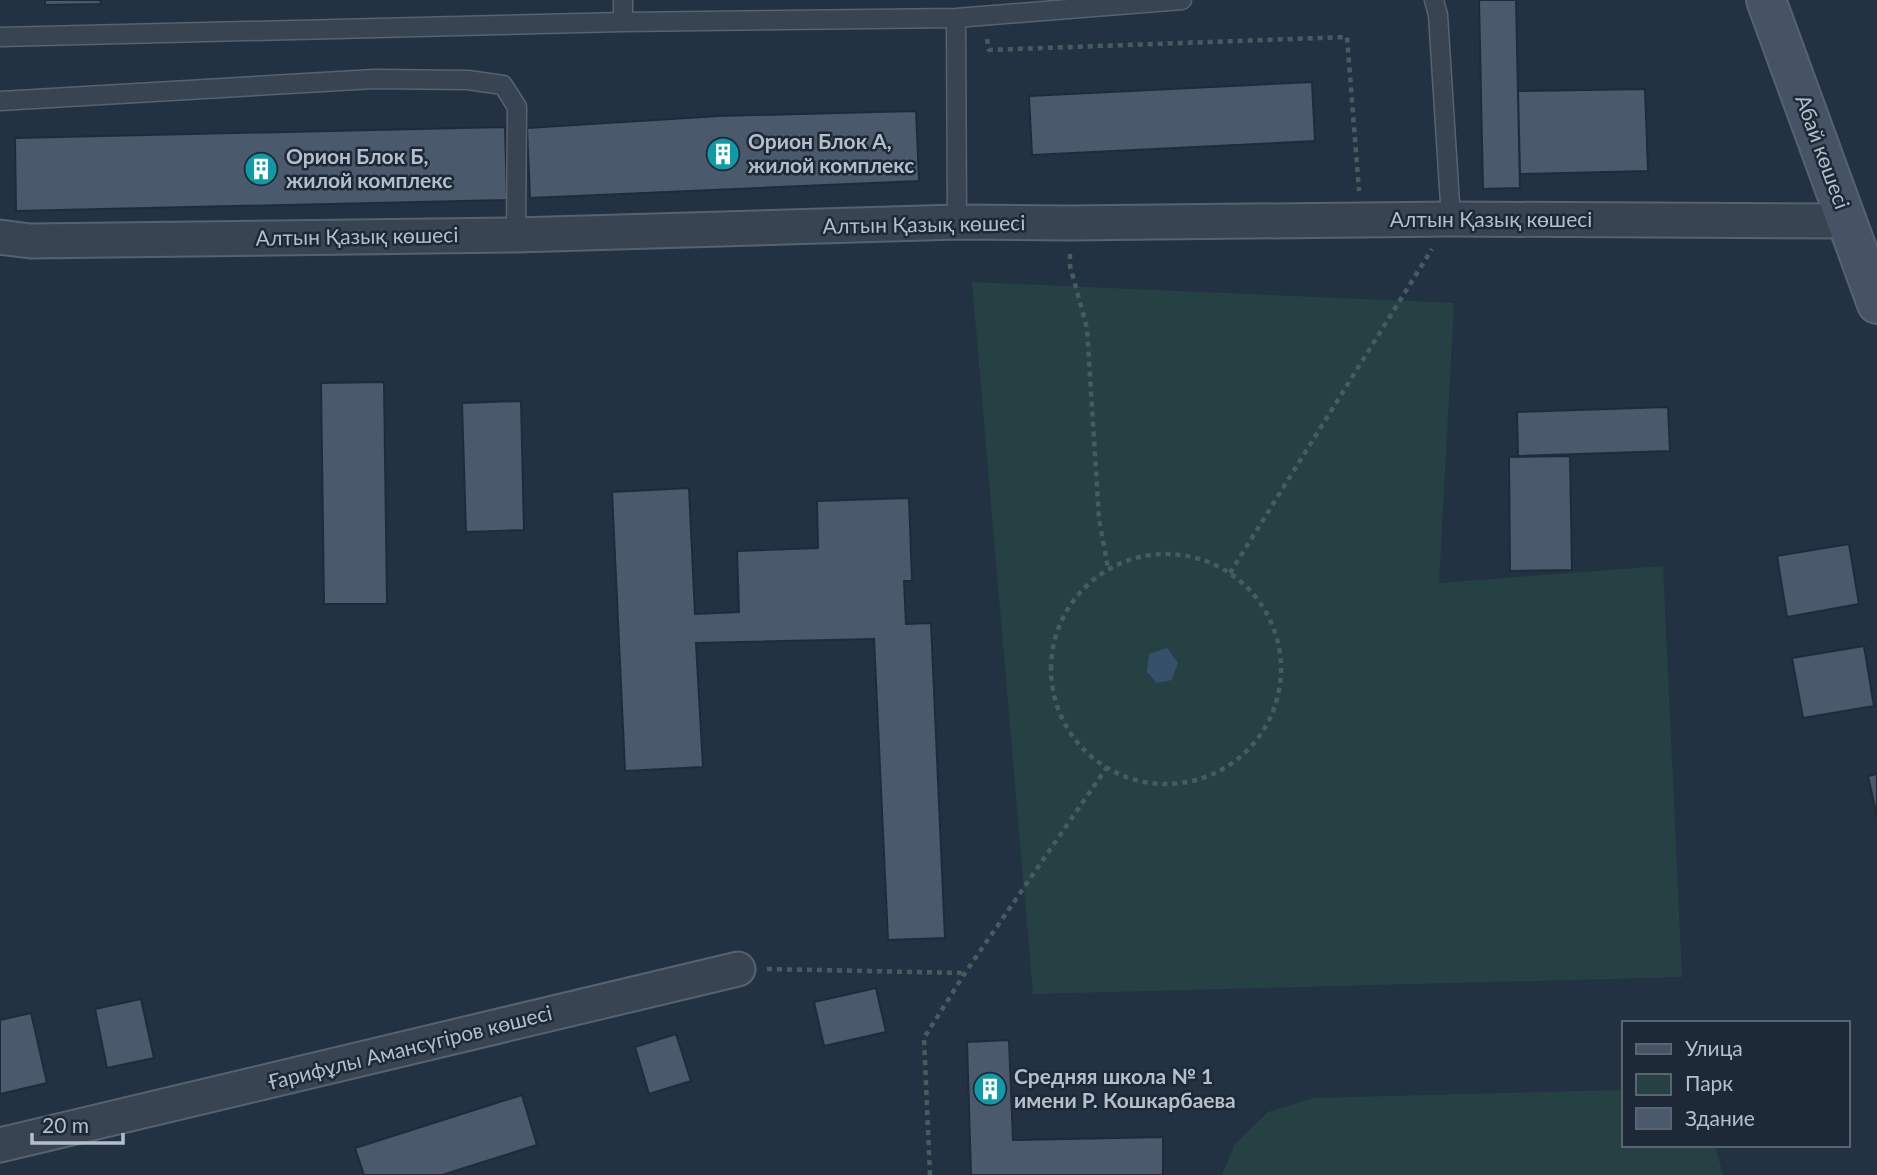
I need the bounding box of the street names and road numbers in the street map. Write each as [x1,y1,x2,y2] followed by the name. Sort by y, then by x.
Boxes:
[1791,91,1856,212] street label: Абай көшесі
[1390,206,1592,231] street label: Алтын Қазық көшесі
[822,209,1025,238] street label: Алтын Қазық көшесі
[255,221,458,250] street label: Алтын Қазық көшесі
[265,999,554,1094] street label: Ғарифұлы Амансүгіров көшесі

